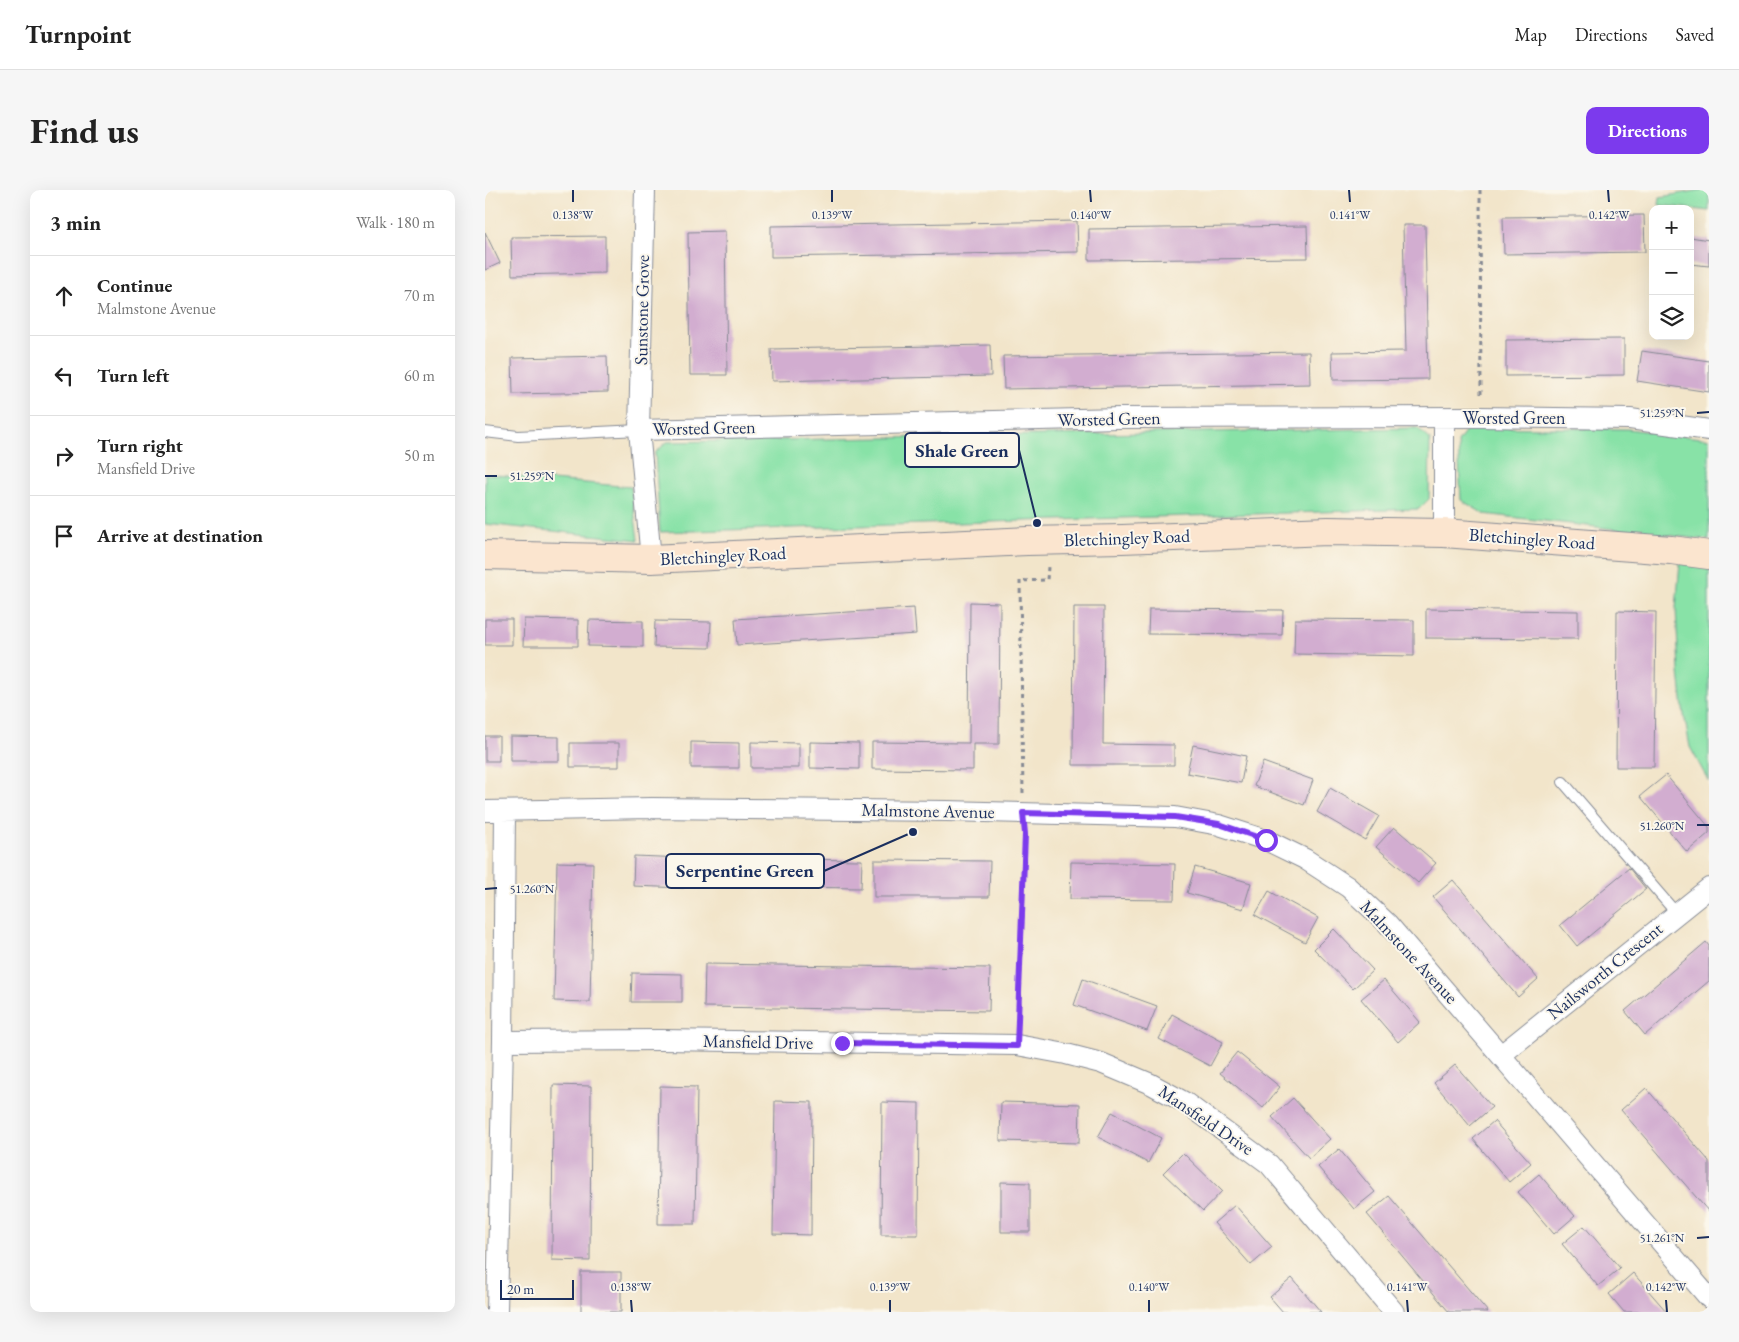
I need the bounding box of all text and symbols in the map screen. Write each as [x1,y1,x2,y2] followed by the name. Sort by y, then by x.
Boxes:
[25,19,131,50] text: Turnpoint
[1515,23,1547,46] text: Map
[1575,23,1647,46] text: Directions
[1675,23,1714,46] text: Saved
[1586,107,1709,154] button: Directions
[30,108,139,153] text: Find us
[1649,205,1694,340] map controls
[1649,205,1694,250] button: +
[553,207,594,223] text: 0.138°W
[812,207,853,223] text: 0.139°W
[1071,207,1112,223] text: 0.140°W
[1330,207,1371,223] text: 0.141°W
[1589,207,1630,223] text: 0.142°W
[50,209,101,236] text: 3 min
[356,212,435,233] text: Walk · 180 m
[1649,250,1694,295] button: −
[629,255,654,365] street label: Sunstone Grove
[97,273,172,298] text: Continue
[50,282,78,310] icon: ahead
[404,285,435,306] text: 70 m
[1649,295,1694,340] button: layers
[97,298,216,319] text: Malmstone Avenue
[50,362,78,390] icon: left
[97,363,169,388] text: Turn left
[404,365,435,386] text: 60 m
[1640,405,1685,421] text: 51.259°N
[1057,406,1161,431] street label: Worsted Green
[1462,406,1566,429] street label: Worsted Green
[652,415,756,440] street label: Worsted Green
[97,433,183,458] text: Turn right
[905,433,1019,467] callout: Shale Green
[915,438,1009,463] text: Shale Green
[50,442,78,470] icon: right
[404,445,435,466] text: 50 m
[97,458,195,479] text: Mansfield Drive
[510,468,555,484] text: 51.259°N
[50,522,78,550] icon: arrive
[97,523,263,548] text: Arrive at destination
[1468,523,1597,554] street label: Bletchingley Road
[1063,524,1191,551] street label: Bletchingley Road
[659,541,788,570] street label: Bletchingley Road
[861,798,995,823] street label: Malmstone Avenue
[1640,818,1685,834] text: 51.260°N
[1255,829,1278,852] route start
[666,854,824,888] callout: Serpentine Green
[676,858,814,883] text: Serpentine Green
[510,881,555,897] text: 51.260°N
[1355,895,1463,1008] street label: Malmstone Avenue
[1542,917,1667,1024] street label: Nailsworth Crescent
[703,1029,813,1054] street label: Mansfield Drive
[831,1032,854,1055] route end
[1154,1079,1258,1160] street label: Mansfield Drive
[1640,1230,1685,1246] text: 51.261°N
[500,1277,574,1300] scale bar
[611,1279,652,1295] text: 0.138°W
[870,1279,911,1295] text: 0.139°W
[1129,1279,1170,1295] text: 0.140°W
[1387,1279,1428,1295] text: 0.141°W
[1646,1279,1687,1295] text: 0.142°W
[507,1280,534,1298] text: 20 m

